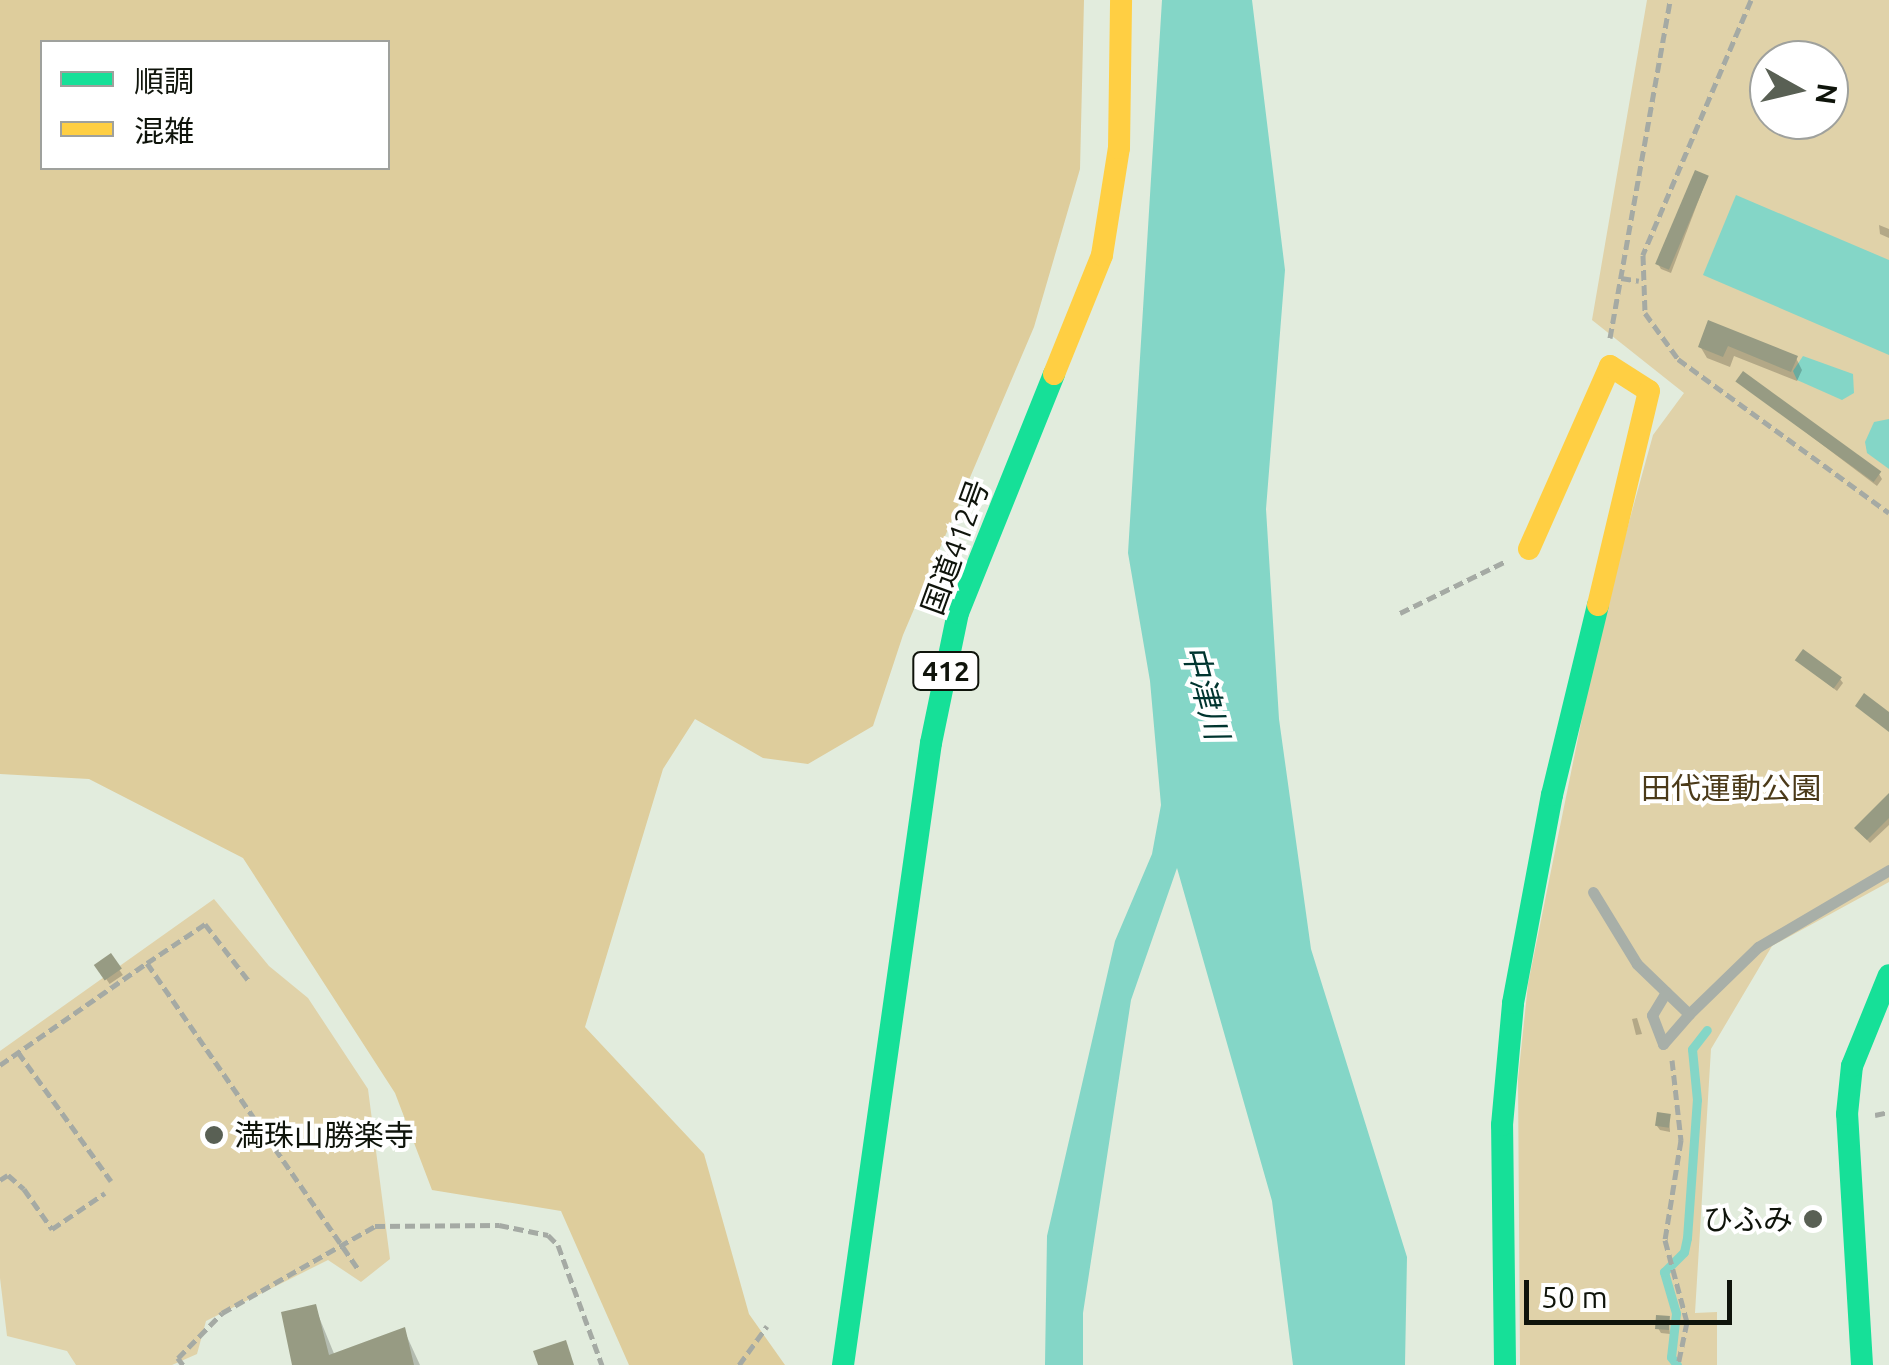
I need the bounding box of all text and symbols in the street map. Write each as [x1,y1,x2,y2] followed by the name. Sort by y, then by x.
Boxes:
[40,40,390,170] legend
[1749,40,1849,140] north arrow
[134,64,194,98] text: 順調
[1810,81,1844,106] text: N
[134,114,194,148] text: 混雑
[914,475,996,619] street label: 国道412号
[1175,641,1237,743] water label: 中津川
[911,648,981,694] road number: 412
[1641,770,1821,806] park label: 田代運動公園
[234,1117,414,1153] place label: 満珠山勝楽寺
[203,1124,225,1146] marker: 満珠山勝楽寺
[1703,1201,1793,1237] place label: ひふみ
[1802,1208,1824,1230] marker: ひふみ
[1529,1260,1736,1322] scale bar
[1541,1280,1608,1314] text: 50 m

